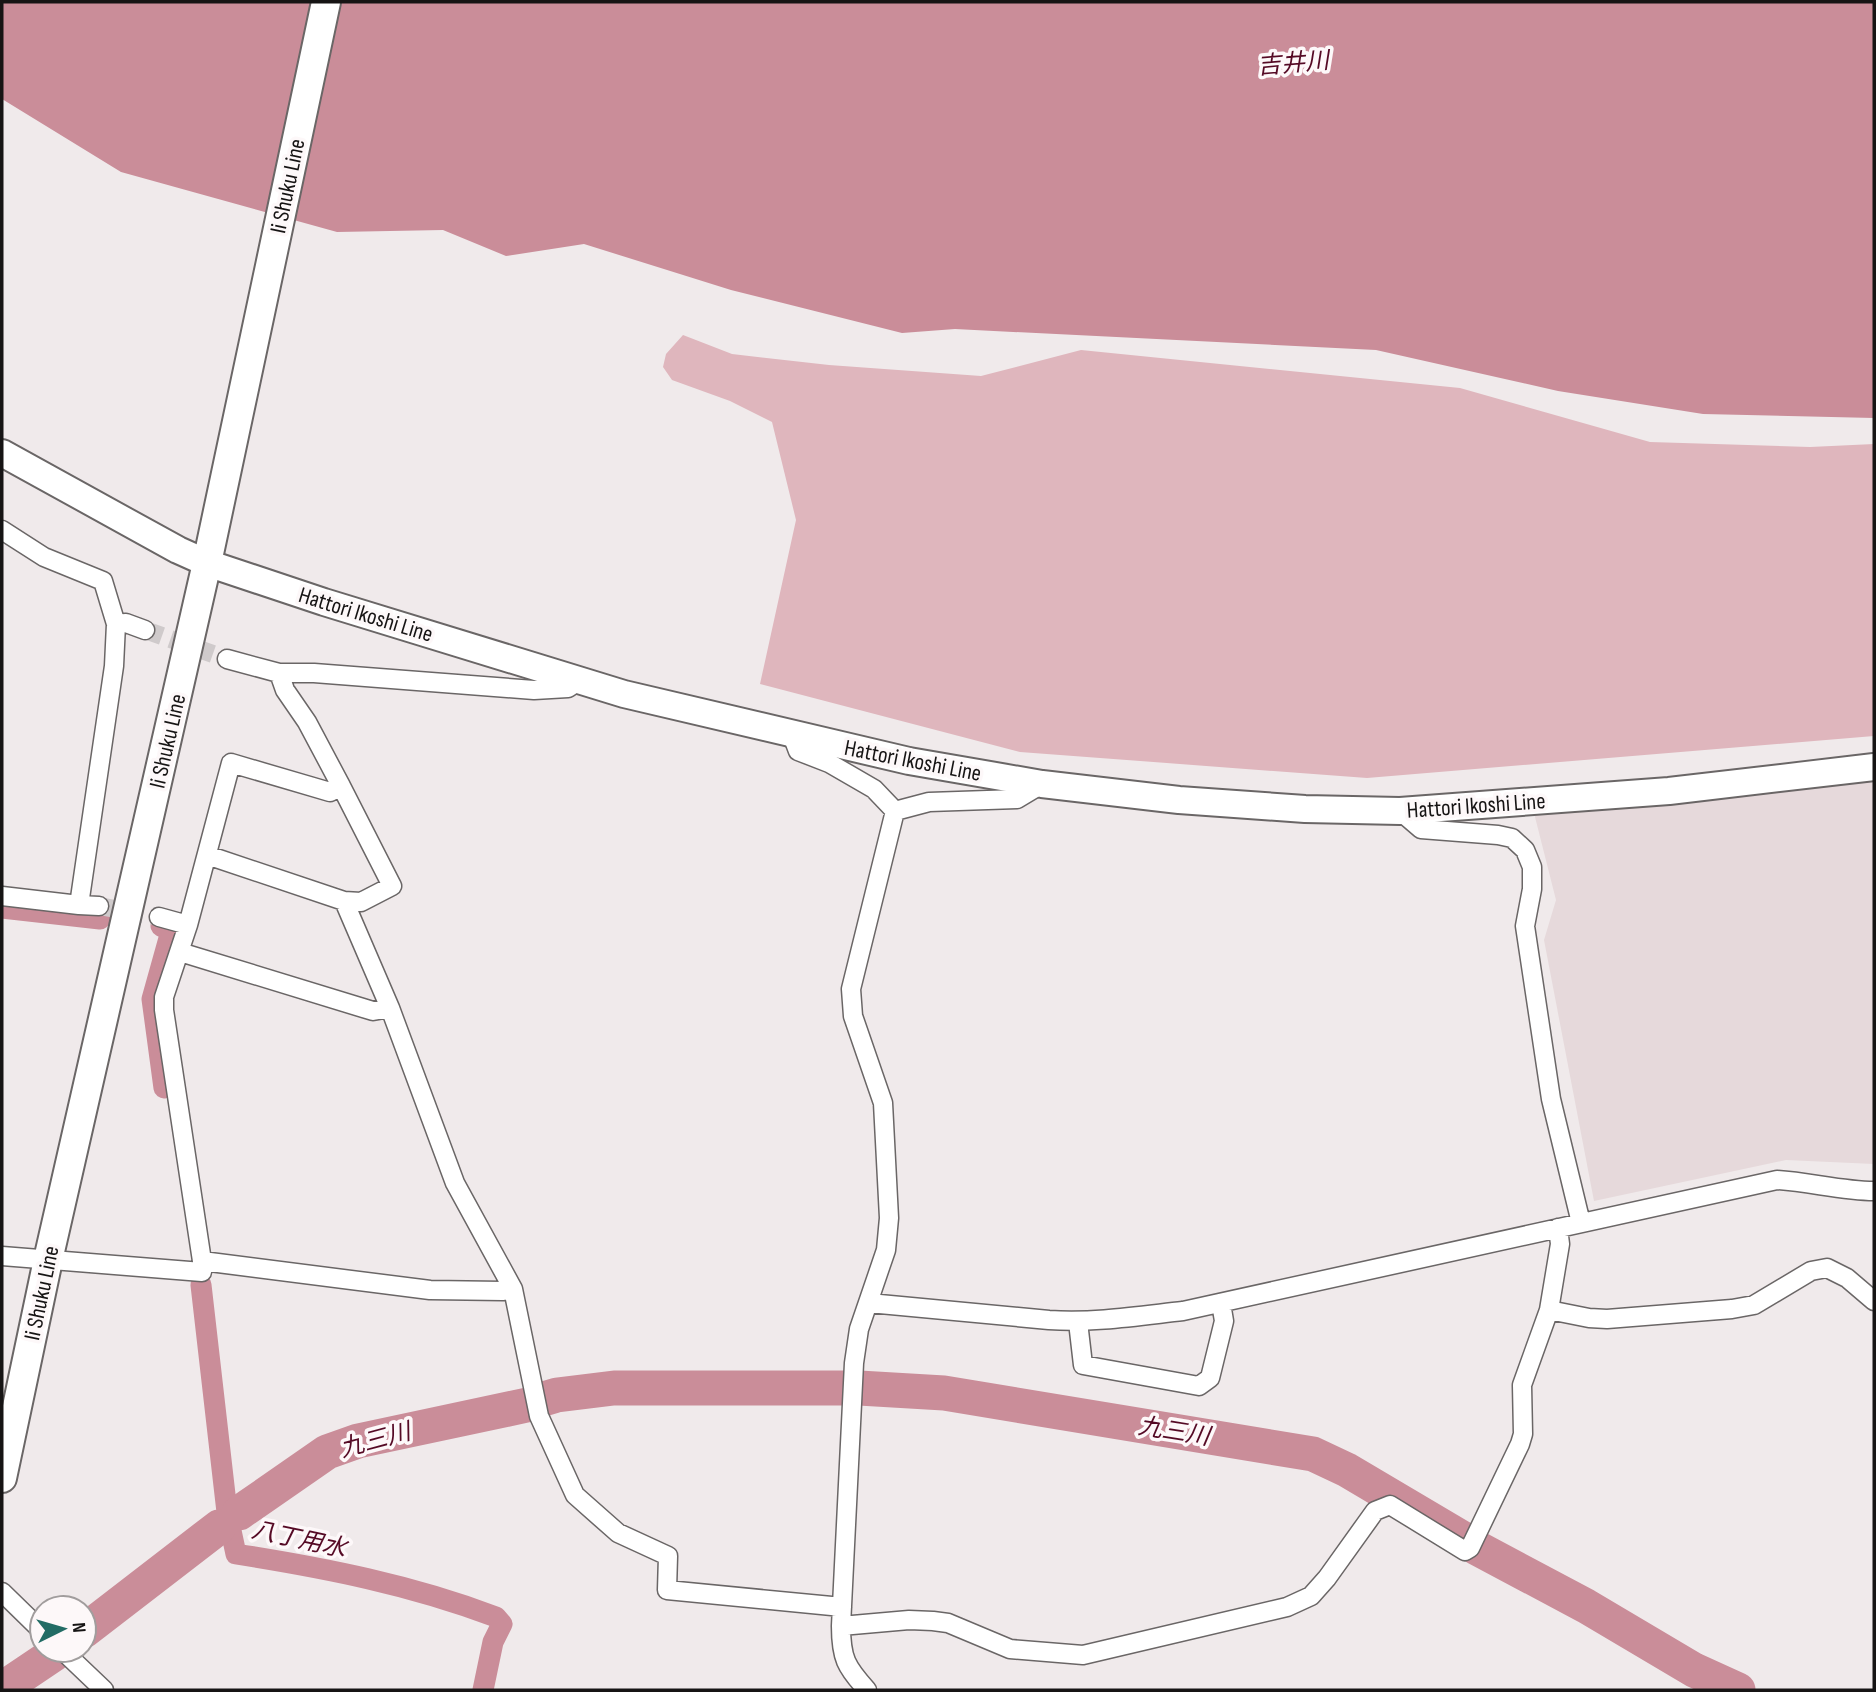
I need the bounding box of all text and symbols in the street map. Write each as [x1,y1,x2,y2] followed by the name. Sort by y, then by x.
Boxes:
[1256,46,1333,81] water label: 吉井川
[264,136,312,236] street label: Ii Shuku Line
[295,581,436,649] street label: Hattori Ikoshi Line
[144,691,192,791] street label: Ii Shuku Line
[842,734,984,788] street label: Hattori Ikoshi Line
[1406,787,1546,825] street label: Hattori Ikoshi Line
[18,1243,66,1343] street label: Ii Shuku Line
[1136,1412,1215,1452] water label: 九三川
[337,1416,417,1464] water label: 九三川
[249,1515,352,1564] water label: 八丁用水
[28,1594,98,1664] north arrow
[67,1622,90,1634] text: N

